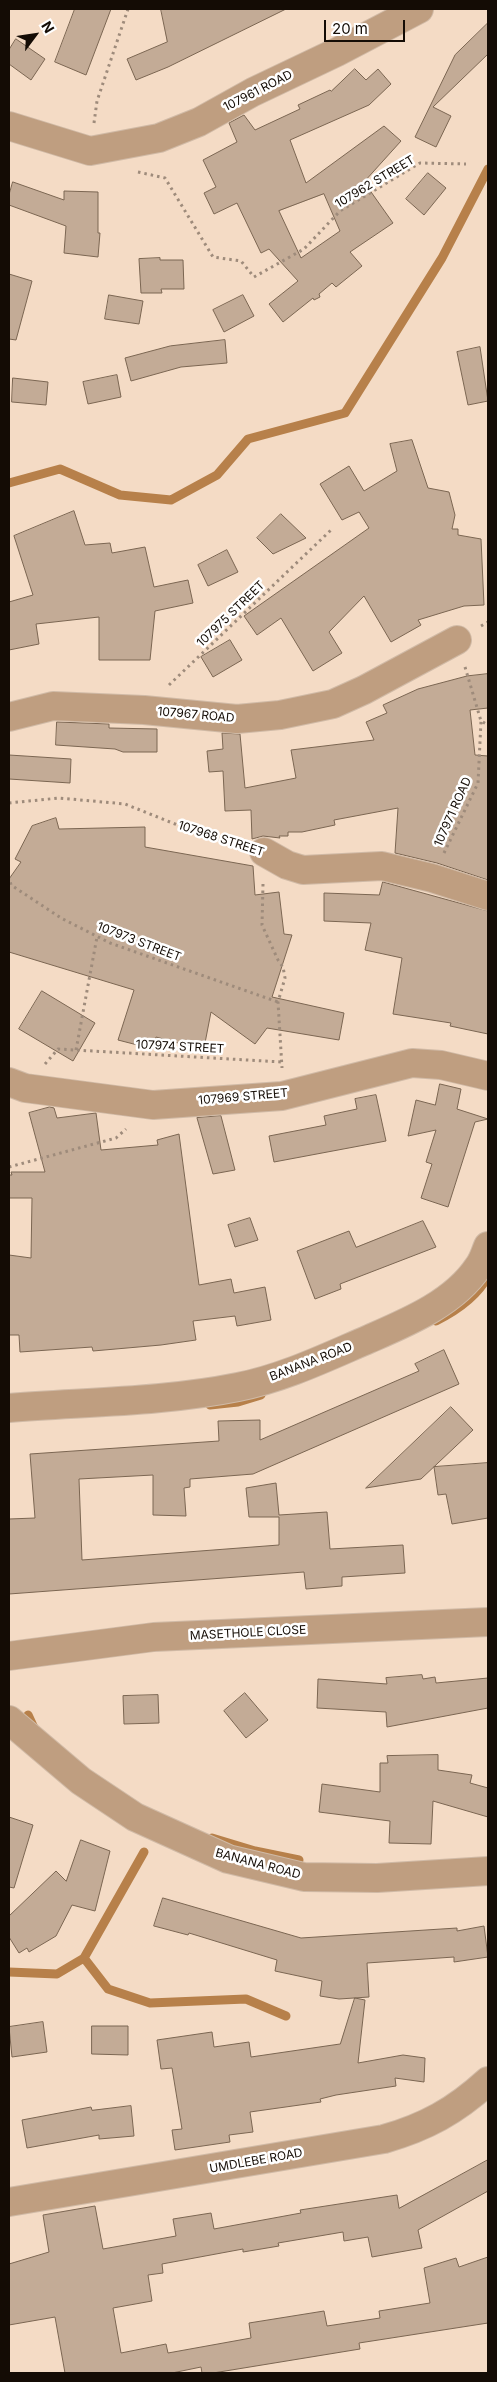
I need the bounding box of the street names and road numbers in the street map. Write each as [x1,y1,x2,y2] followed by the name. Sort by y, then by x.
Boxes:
[221,67,295,115] street label: 107961 ROAD
[333,153,417,211] street label: 107962 STREET
[194,578,268,650] street label: 107975 STREET
[157,704,235,726] street label: 107967 ROAD
[431,775,475,849] street label: 107971 ROAD
[176,818,266,860] street label: 107968 STREET
[95,919,183,965] street label: 107973 STREET
[135,1037,225,1057] street label: 107974 STREET
[198,1086,288,1108] street label: 107969 STREET
[268,1340,354,1384] street label: BANANA ROAD
[189,1623,307,1643] street label: MASETHOLE CLOSE
[214,1846,302,1882] street label: BANANA ROAD
[208,2146,304,2176] street label: UMDLEBE ROAD

